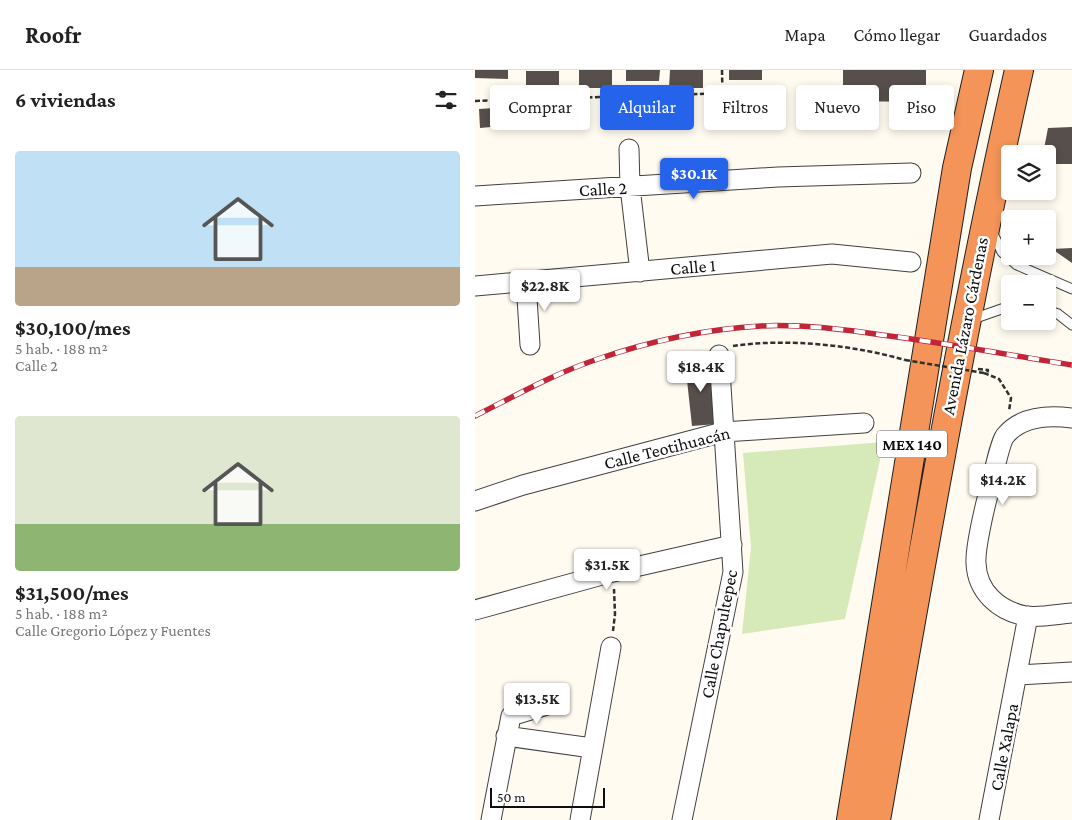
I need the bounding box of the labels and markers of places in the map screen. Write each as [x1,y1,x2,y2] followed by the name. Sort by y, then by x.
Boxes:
[653,158,735,200] pin: $30.1K
[504,270,586,312] pin: $22.8K
[660,350,742,393] pin: $18.4K
[962,464,1044,506] pin: $14.2K
[566,548,648,591] pin: $31.5K
[496,682,578,725] pin: $13.5K

